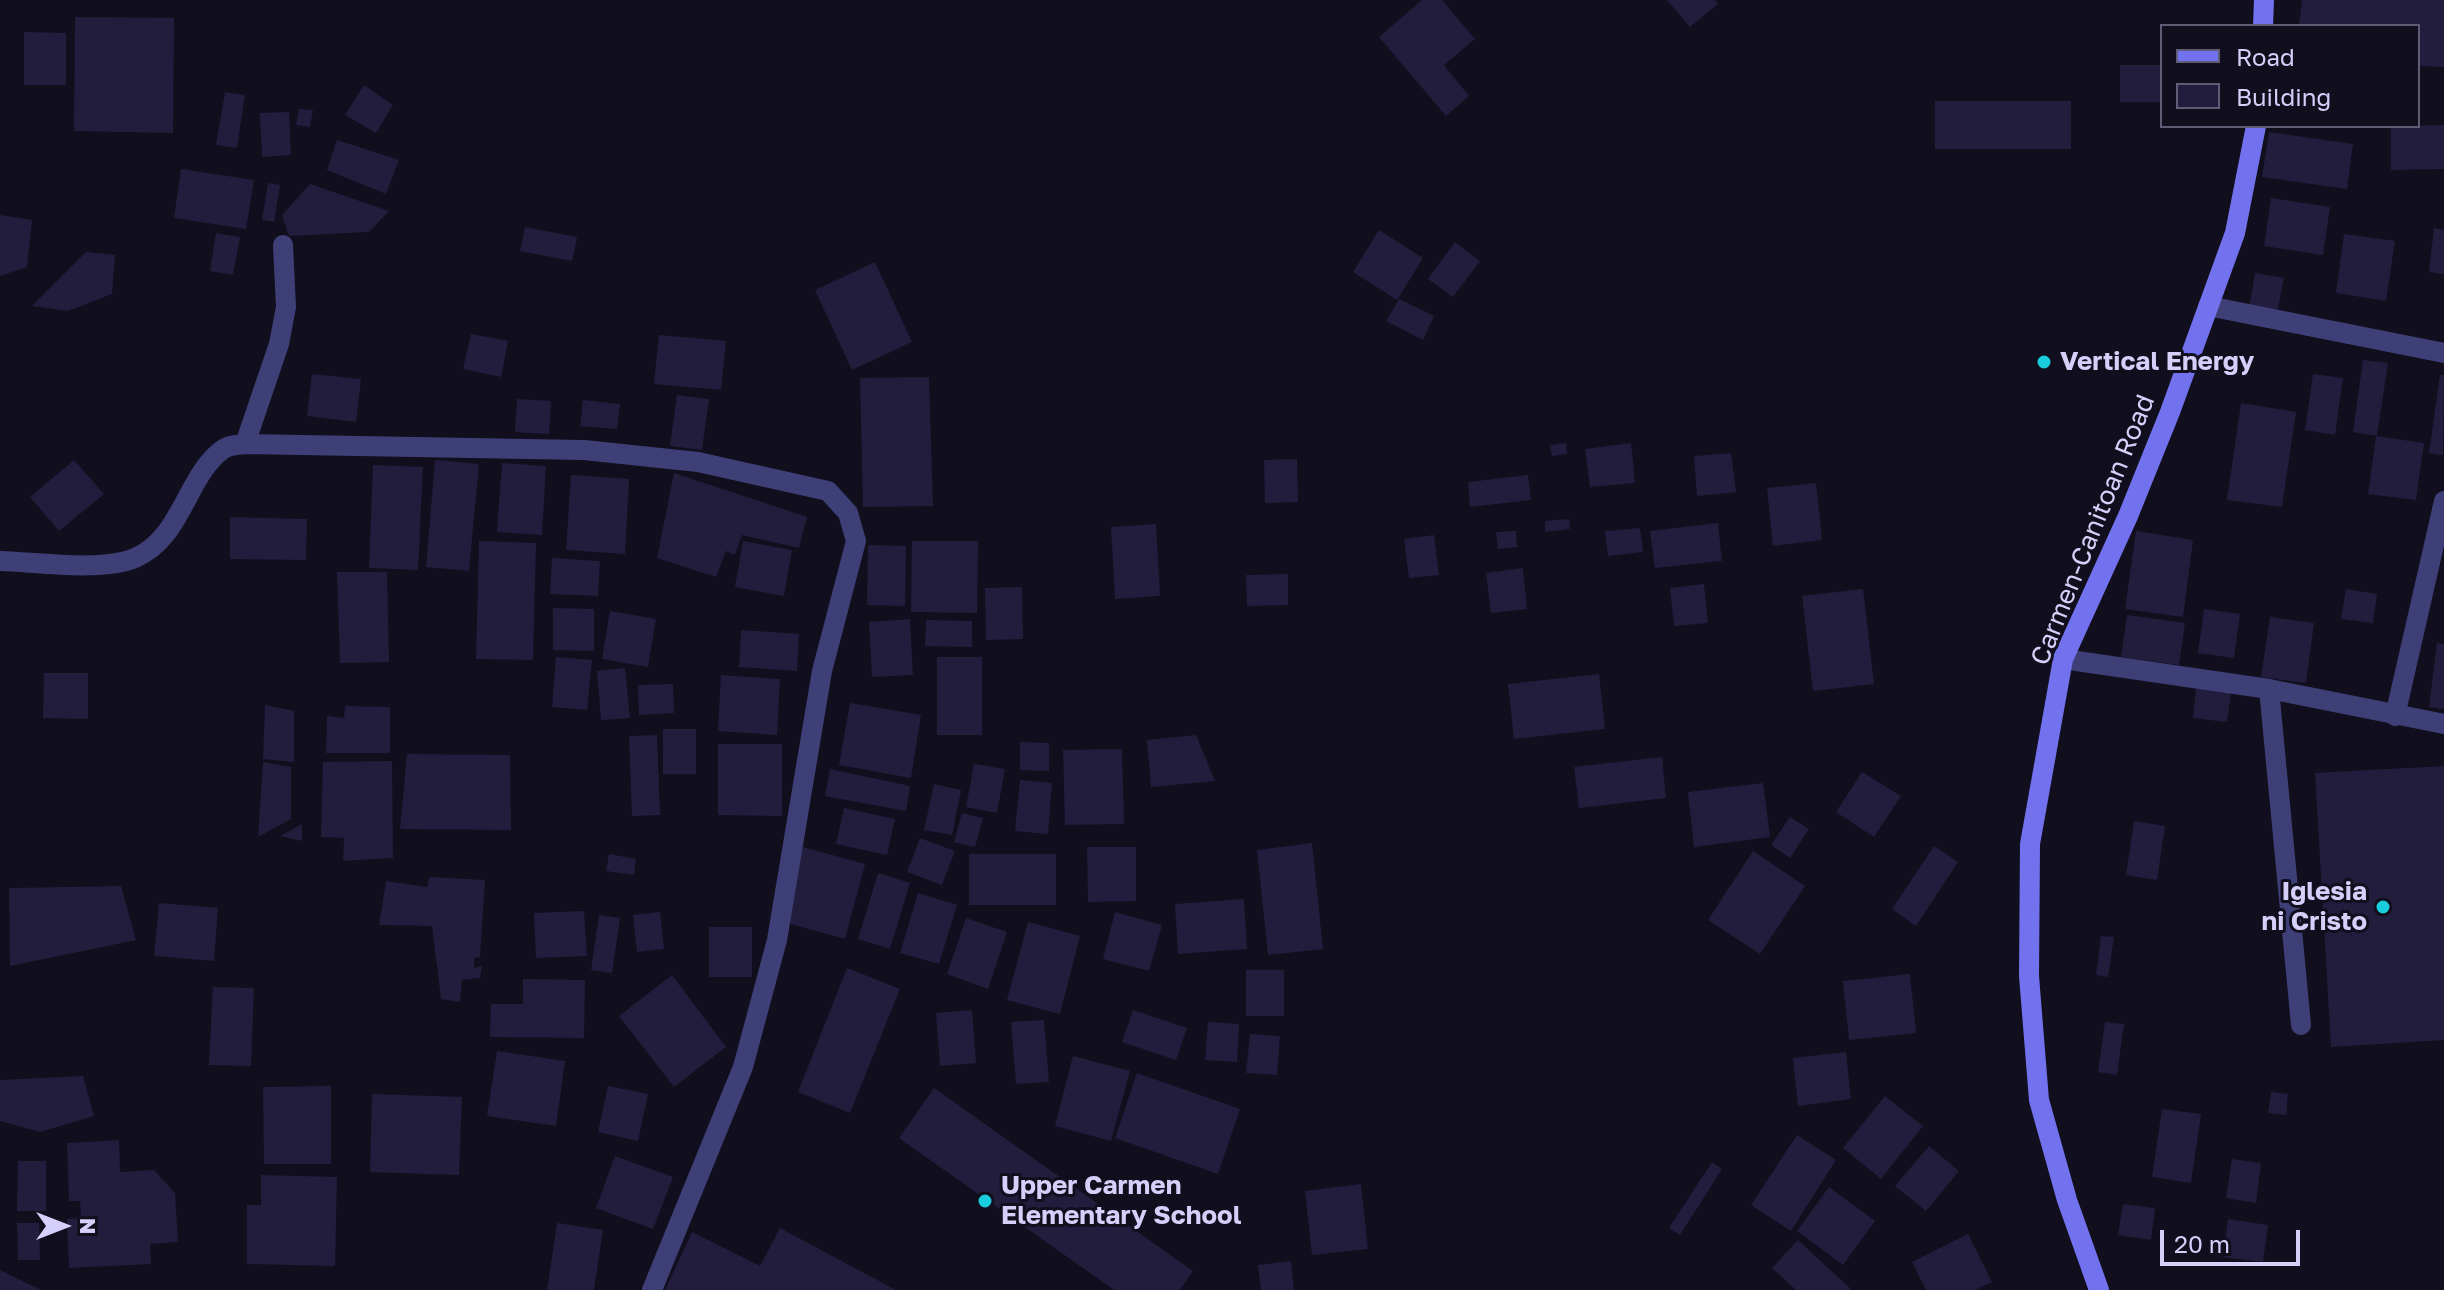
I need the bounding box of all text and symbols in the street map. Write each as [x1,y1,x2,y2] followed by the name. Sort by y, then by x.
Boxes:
[2160,24,2420,128] legend
[2236,42,2295,71] text: Road
[2236,82,2331,111] text: Building
[2060,346,2254,378] place label: Vertical Energy
[2035,353,2053,371] marker: Vertical Energy
[2024,390,2162,670] street label: Carmen-Canitoan Road
[2261,876,2367,938] place label: Iglesia ni Cristo
[2374,898,2392,916] marker: Iglesia ni Cristo
[1001,1170,1241,1232] place label: Upper Carmen Elementary School
[24,1186,104,1266] north arrow
[976,1192,994,1210] marker: Upper Carmen Elementary School
[2164,1214,2304,1264] scale bar
[75,1218,102,1234] text: N
[2174,1229,2230,1258] text: 20 m

